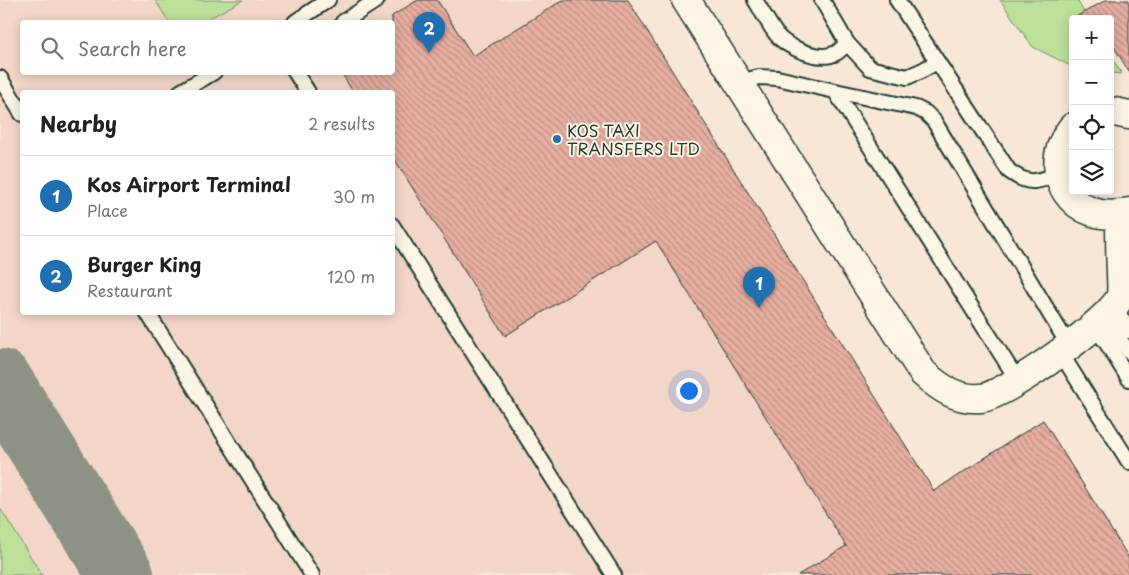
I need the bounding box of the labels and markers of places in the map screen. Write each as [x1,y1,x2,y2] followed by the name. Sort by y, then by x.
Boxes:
[413,12,445,53] pin: 2
[567,118,700,160] place label: KOS TAXI TRANSFERS LTD
[551,133,563,145] marker: KOS TAXI TRANSFERS LTD
[743,267,775,308] pin: 1

